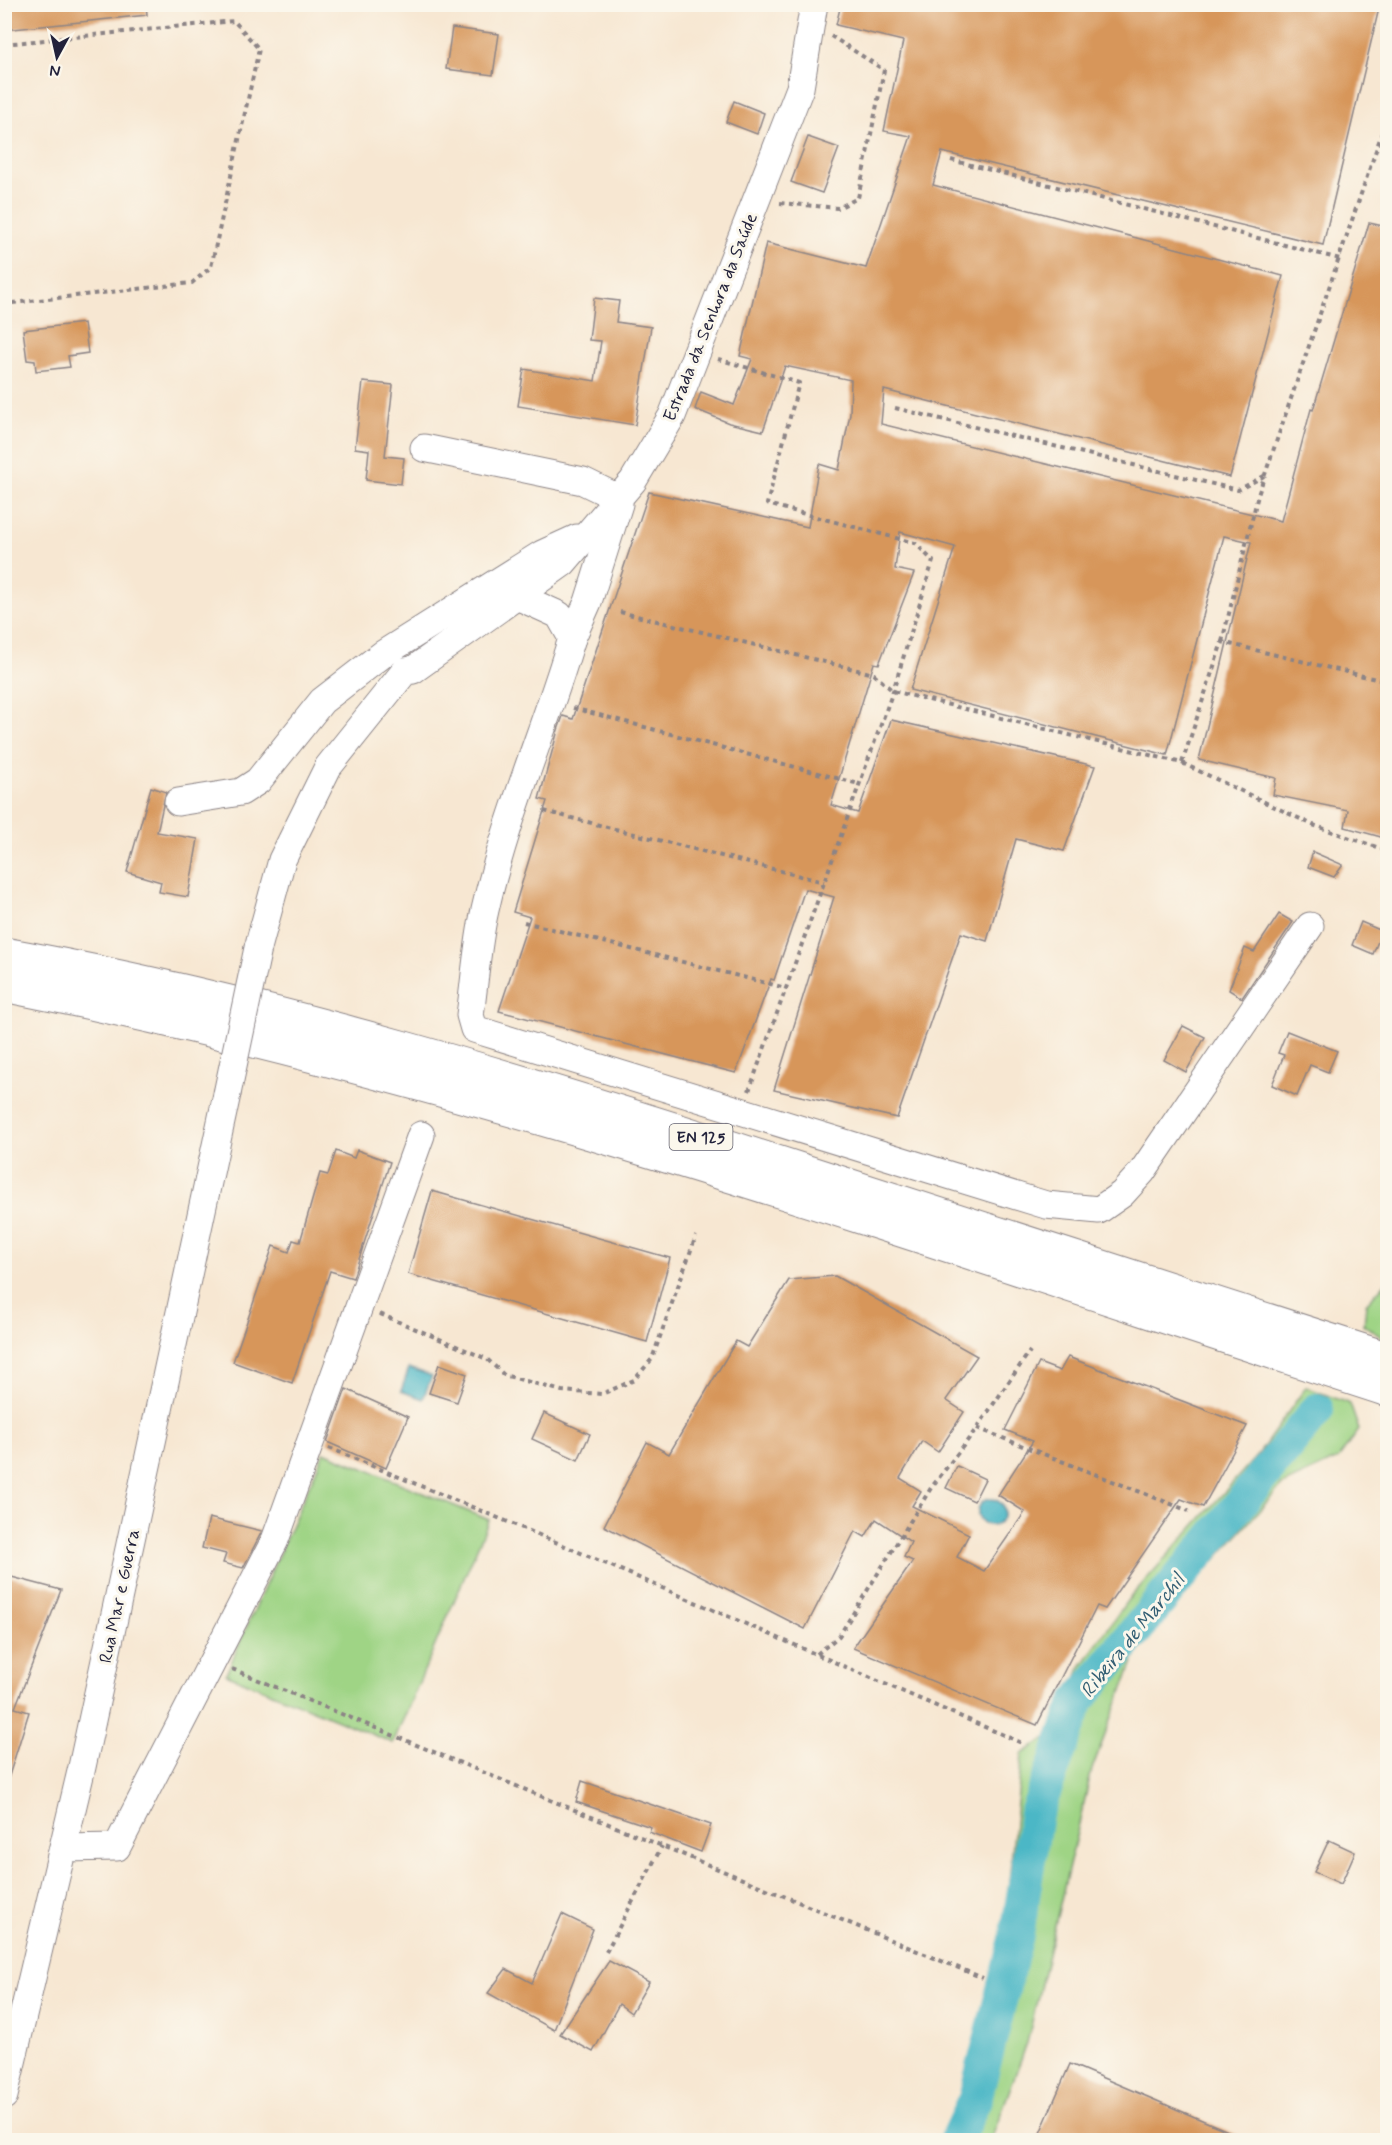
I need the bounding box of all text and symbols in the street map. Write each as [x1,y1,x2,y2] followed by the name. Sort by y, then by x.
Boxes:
[27,27,87,87] north arrow
[48,59,62,82] text: N
[658,209,764,425] street label: Estrada da Senhora da Saúde
[670,1124,732,1150] road number: EN 125
[94,1527,146,1666] street label: Rua Mar e Guerra
[1075,1567,1192,1704] water label: Ribeira de Marchil

